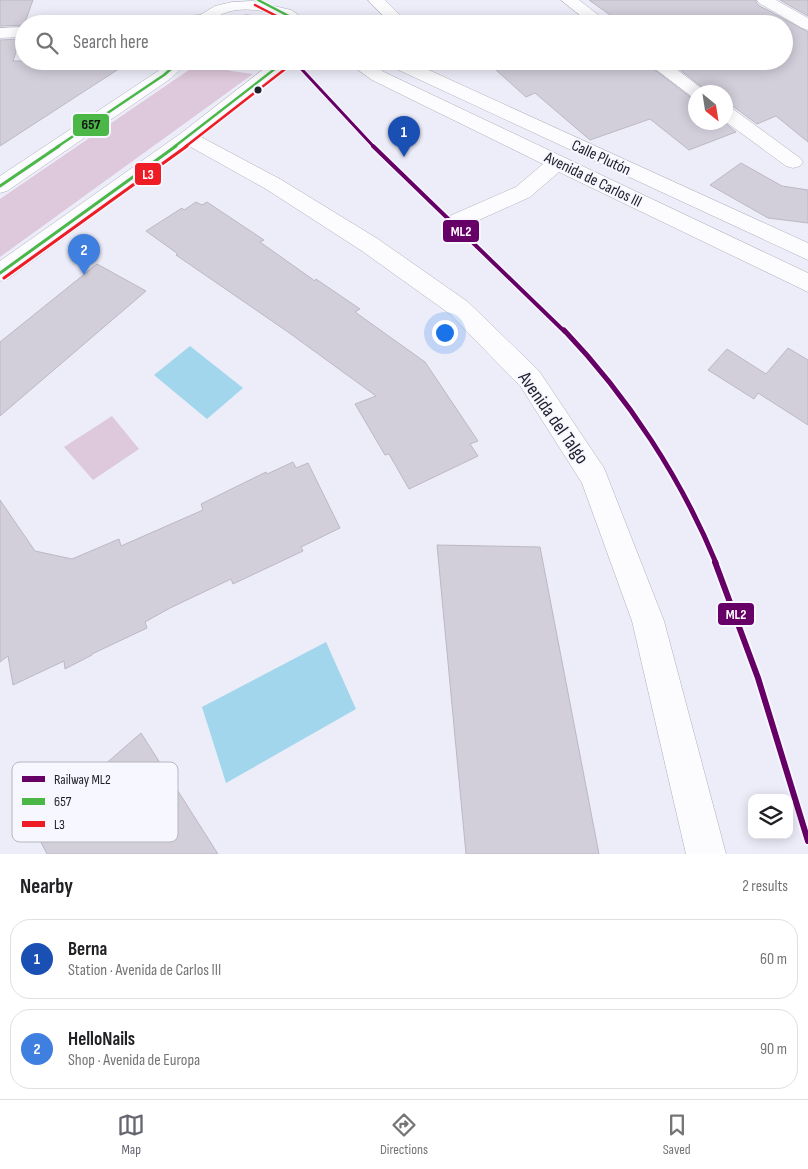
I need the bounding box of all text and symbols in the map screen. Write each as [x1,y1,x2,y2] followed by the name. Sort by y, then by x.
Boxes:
[15,15,793,70] search box
[33,29,61,57] icon: search
[73,31,149,54] text: Search here
[253,85,263,95] unlabelled marker
[688,85,733,130] north arrow
[72,113,110,137] line badge: 657
[82,116,101,133] text: 657
[388,116,420,157] pin: 1
[568,136,634,180] street label: Calle Plutón
[540,148,645,212] street label: Avenida de Carlos III
[134,162,162,186] line badge: L3
[142,166,154,183] text: L3
[442,219,480,243] line badge: ML2
[451,223,471,240] text: ML2
[68,234,100,275] pin: 2
[432,320,458,346] your location
[512,367,593,469] street label: Avenida del Talgo
[717,602,755,626] line badge: ML2
[726,606,746,623] text: ML2
[12,762,178,842] legend
[54,771,111,788] text: Railway ML2
[54,793,72,810] text: 657
[748,794,793,839] map controls
[748,794,793,839] button: layers
[54,816,65,833] text: L3
[20,874,73,899] text: Nearby
[742,877,788,896] text: 2 results
[68,938,107,961] text: Berna
[34,950,40,969] text: 1
[760,950,787,969] text: 60 m
[68,961,221,980] text: Station · Avenida de Carlos III
[68,1028,135,1051] text: HelloNails
[33,1040,41,1059] text: 2
[760,1040,787,1059] text: 90 m
[68,1051,200,1070] text: Shop · Avenida de Europa
[117,1111,145,1158] tab: Map
[380,1111,428,1158] tab: Directions
[663,1111,691,1158] tab: Saved

